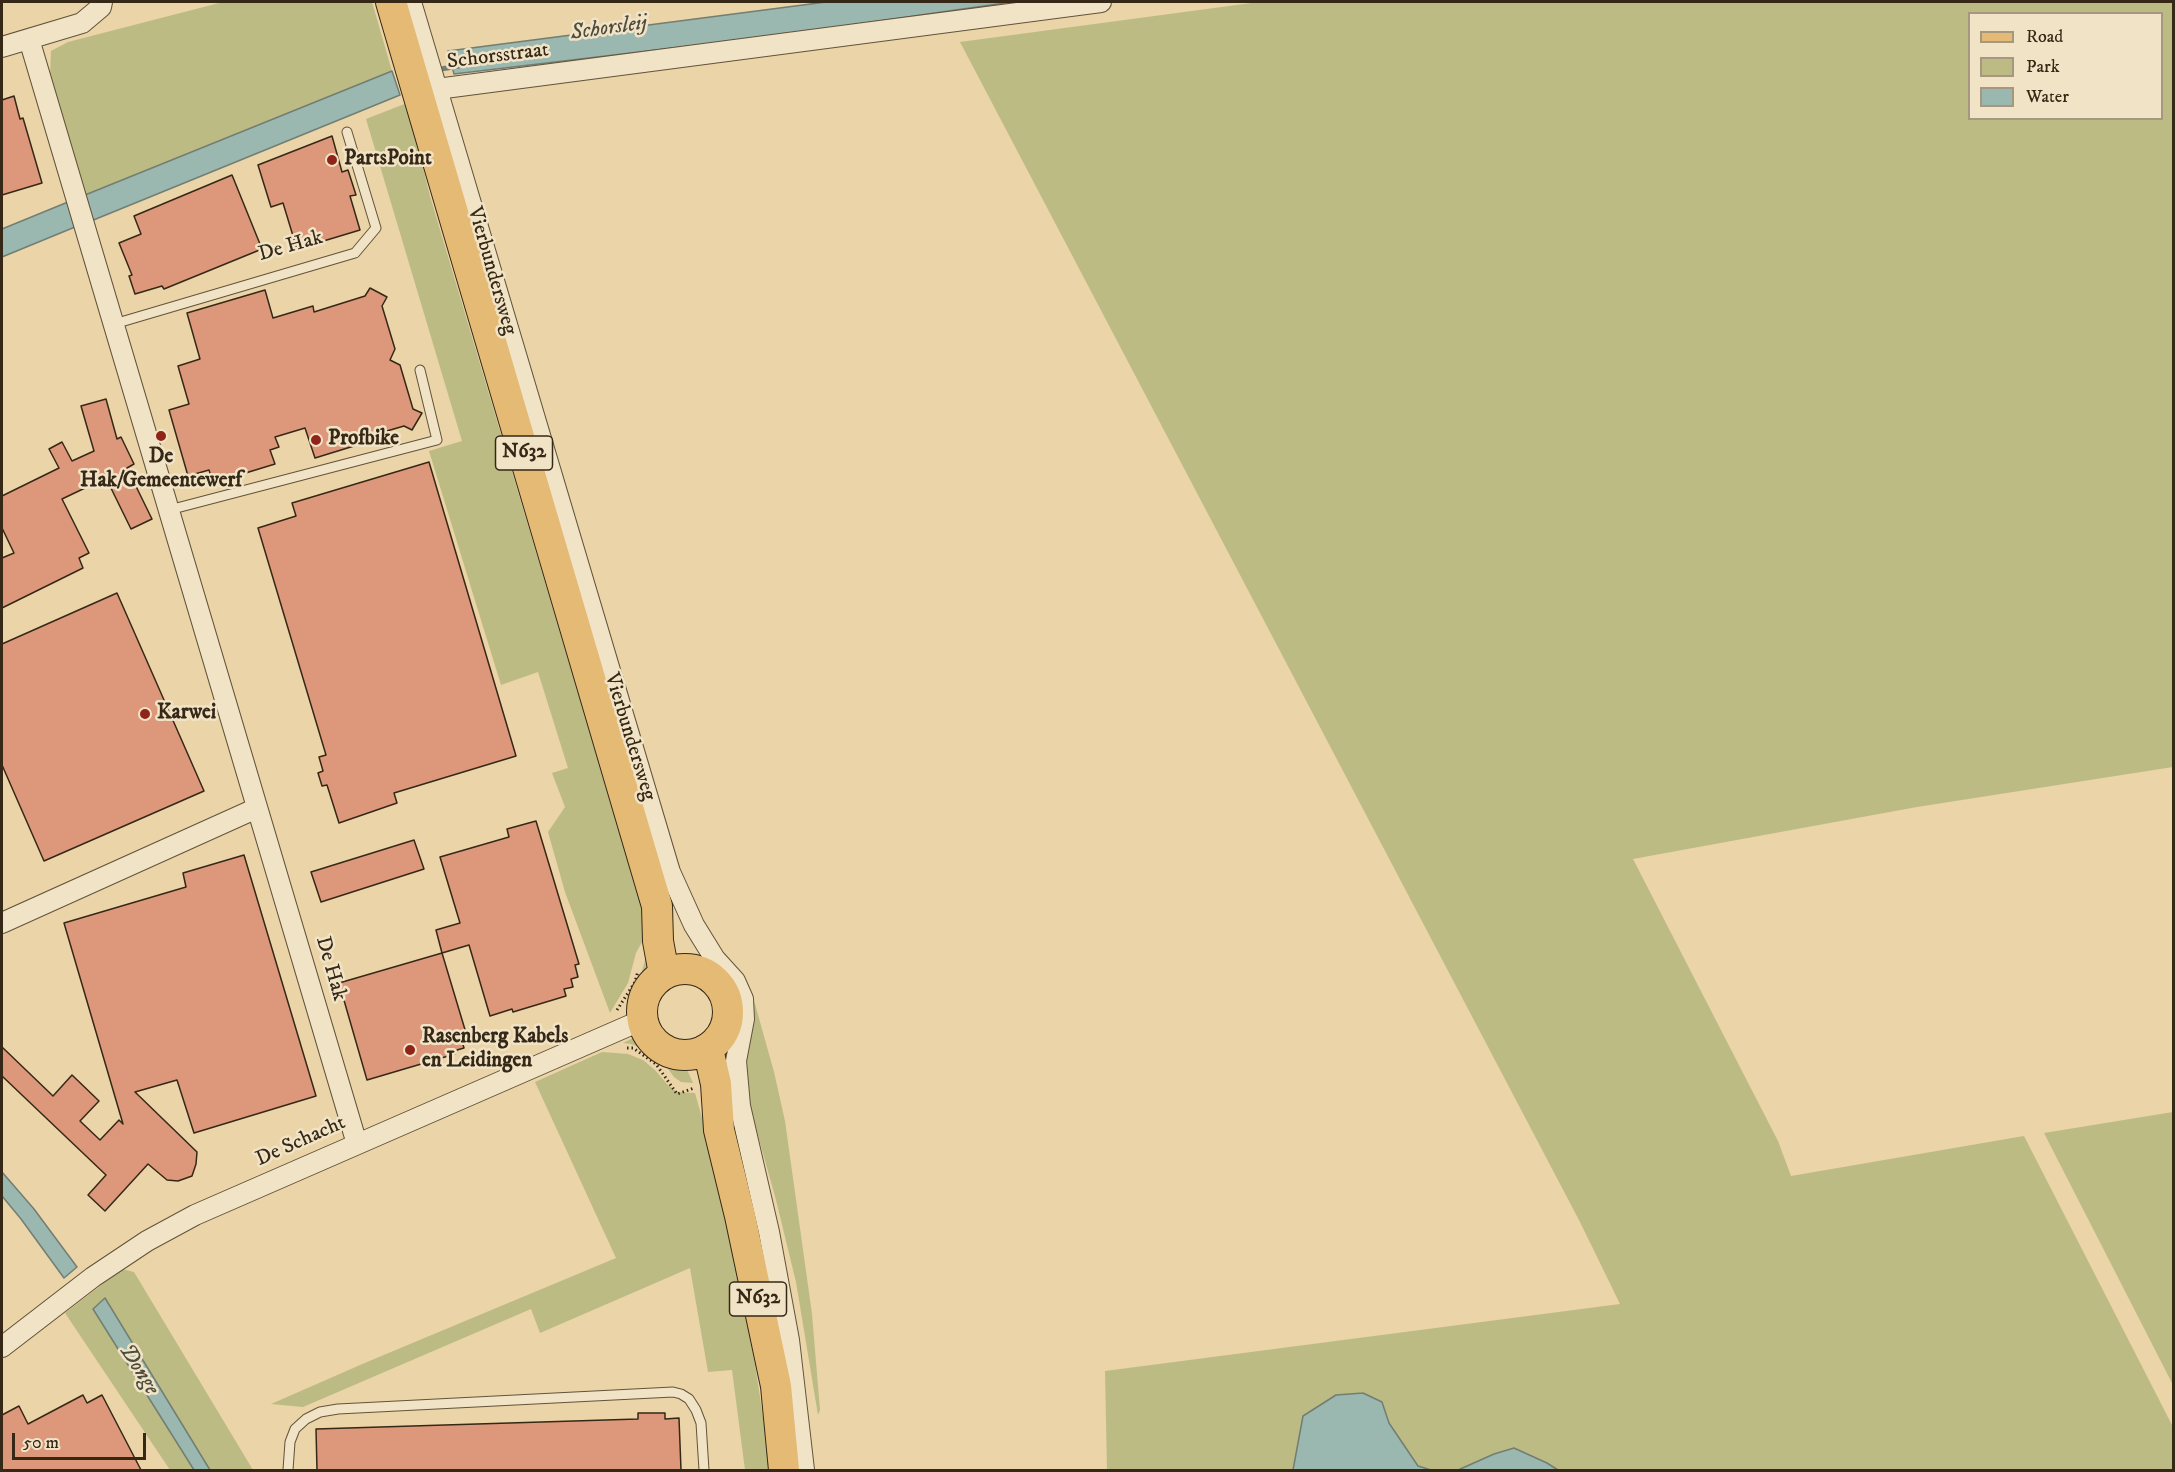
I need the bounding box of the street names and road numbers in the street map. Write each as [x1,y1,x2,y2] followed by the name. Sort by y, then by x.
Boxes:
[446,38,550,76] street label: Schorsstraat
[461,204,521,338] street label: Vierbundersweg
[256,226,326,268] street label: De Hak
[496,436,552,470] road number: N632
[598,670,660,804] street label: Vierbundersweg
[309,934,351,1004] street label: De Hak
[252,1111,350,1173] street label: De Schacht
[730,1282,786,1316] road number: N632

